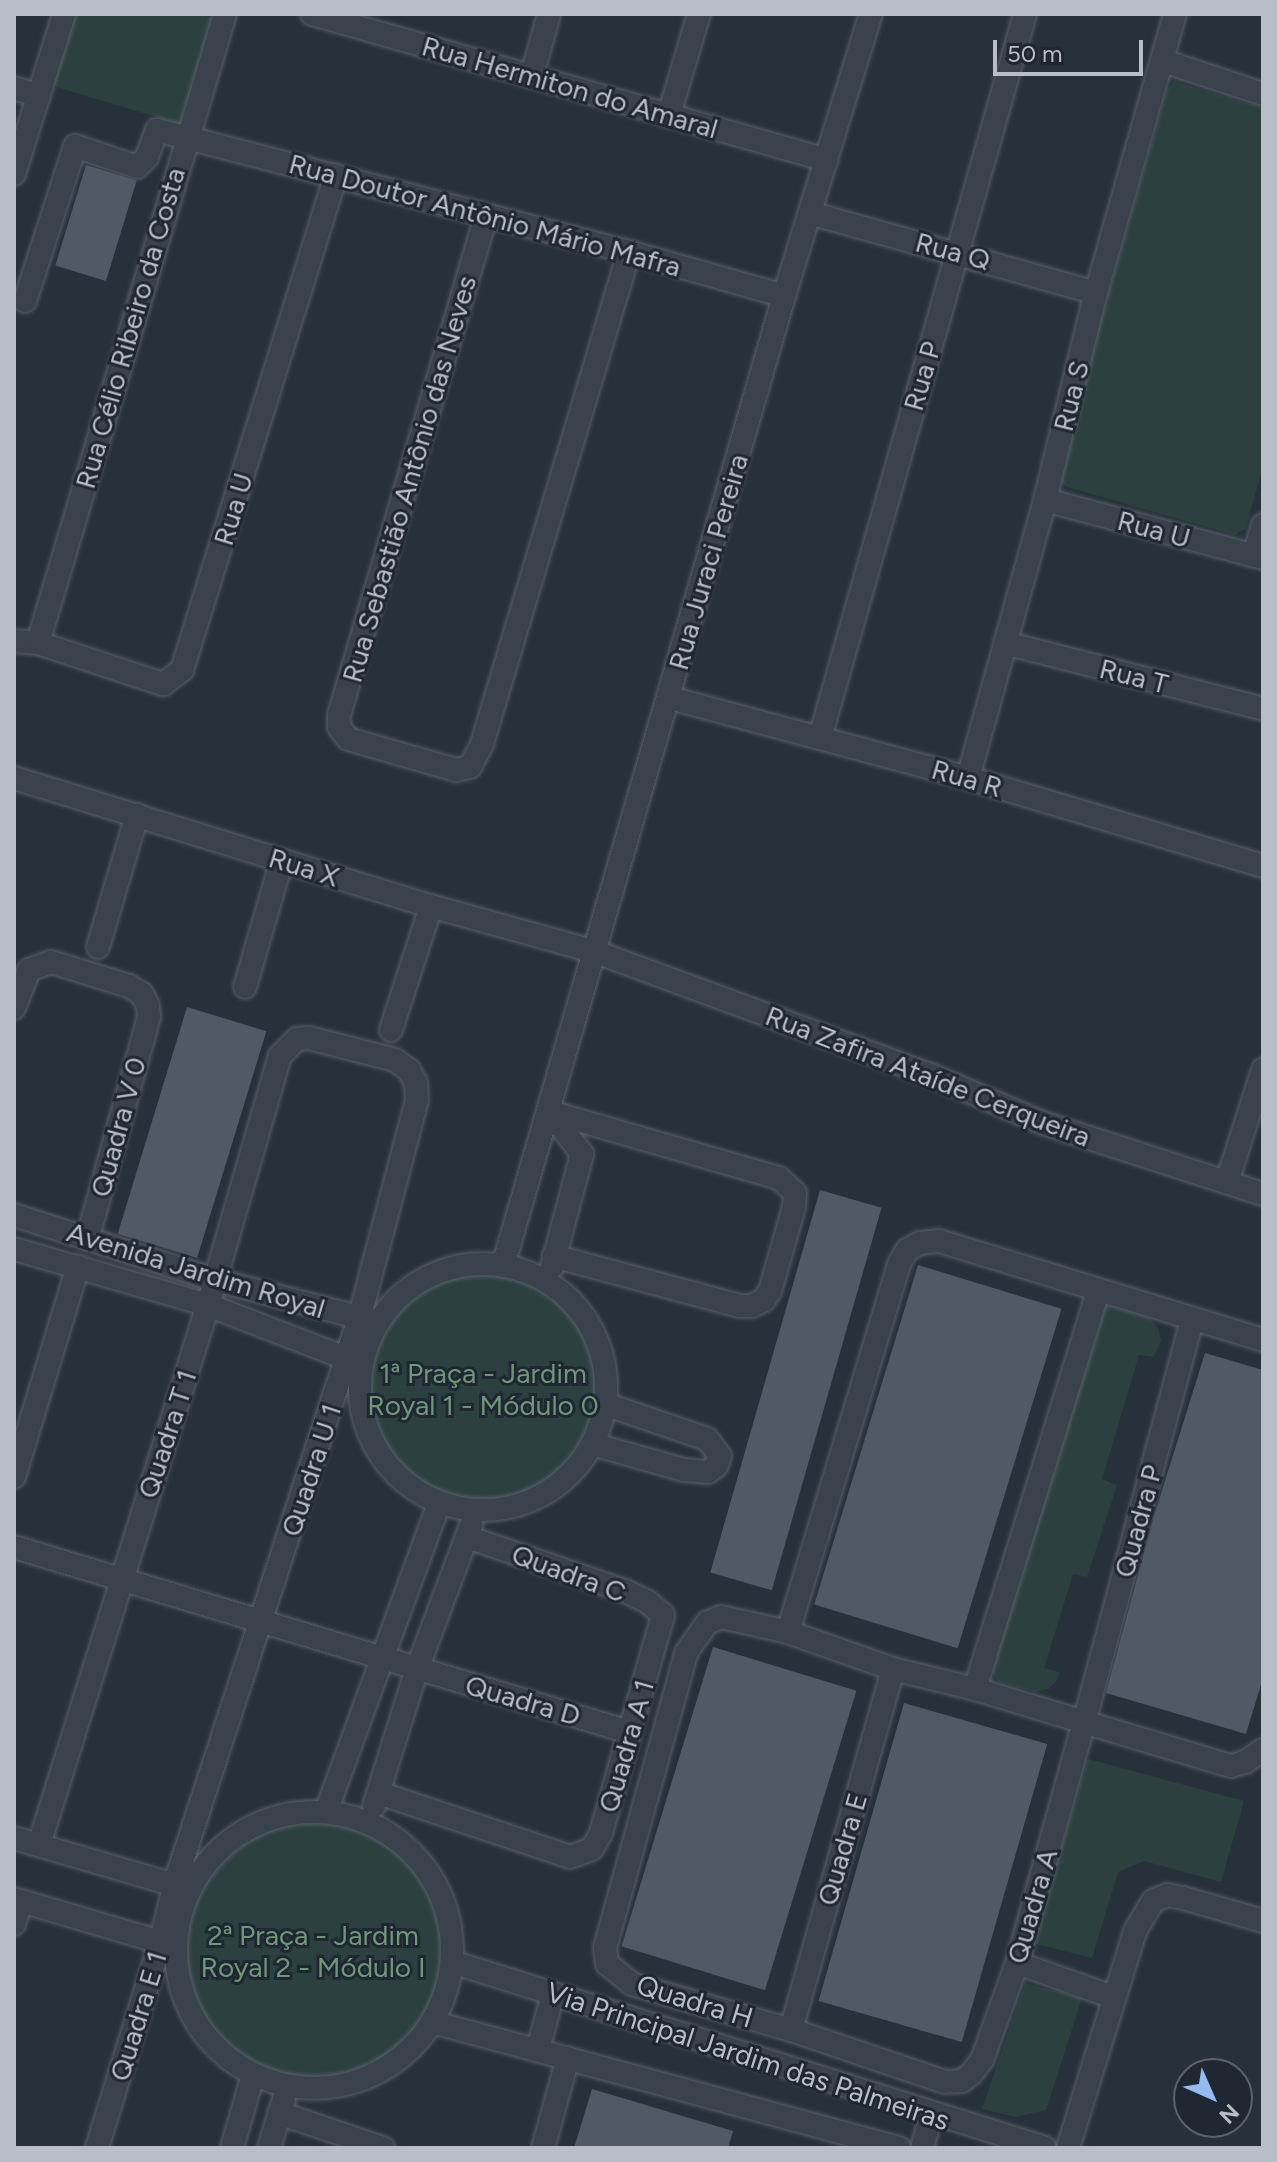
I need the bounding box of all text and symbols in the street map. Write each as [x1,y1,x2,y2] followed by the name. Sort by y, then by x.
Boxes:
[997,24,1147,74] scale bar
[418,29,722,145] street label: Rua Hermiton do Amaral
[1007,39,1063,68] text: 50 m
[285,146,685,284] street label: Rua Doutor Antônio Mário Mafra
[68,164,192,492] street label: Rua Célio Ribeiro da Costa
[912,225,994,277] street label: Rua Q
[335,272,483,686] street label: Rua Sebastião Antônio das Neves
[896,337,948,415] street label: Rua P
[1046,357,1096,435] street label: Rua S
[661,450,755,674] street label: Rua Juraci Pereira
[206,469,260,549] street label: Rua U
[1114,503,1194,555] street label: Rua U
[1096,651,1172,701] street label: Rua T
[928,752,1006,804] street label: Rua R
[265,840,343,894] street label: Rua X
[761,998,1095,1154] street label: Rua Zafira Ataíde Cerqueira
[83,1054,153,1200] street label: Quadra V 0
[63,1215,329,1325] street label: Avenida Jardim Royal
[367,1356,599,1422] park label: 1ª Praça - Jardim Royal 1 - Módulo 0
[131,1366,203,1502] street label: Quadra T 1
[274,1400,348,1540] street label: Quadra U 1
[1107,1461,1169,1581] street label: Quadra P
[507,1537,631,1609] street label: Quadra C
[462,1668,584,1732] street label: Quadra D
[591,1676,661,1816] street label: Quadra A 1
[810,1789,874,1909] street label: Quadra E
[1000,1845,1064,1967] street label: Quadra A
[200,1918,426,1984] park label: 2ª Praça - Jardim Royal 2 - Módulo I
[102,1947,174,2085] street label: Quadra E 1
[633,1967,757,2035] street label: Quadra H
[542,1975,954,2137] street label: Via Principal Jardim das Palmeiras
[1173,2058,1253,2138] north arrow
[1213,2098,1244,2129] text: N

